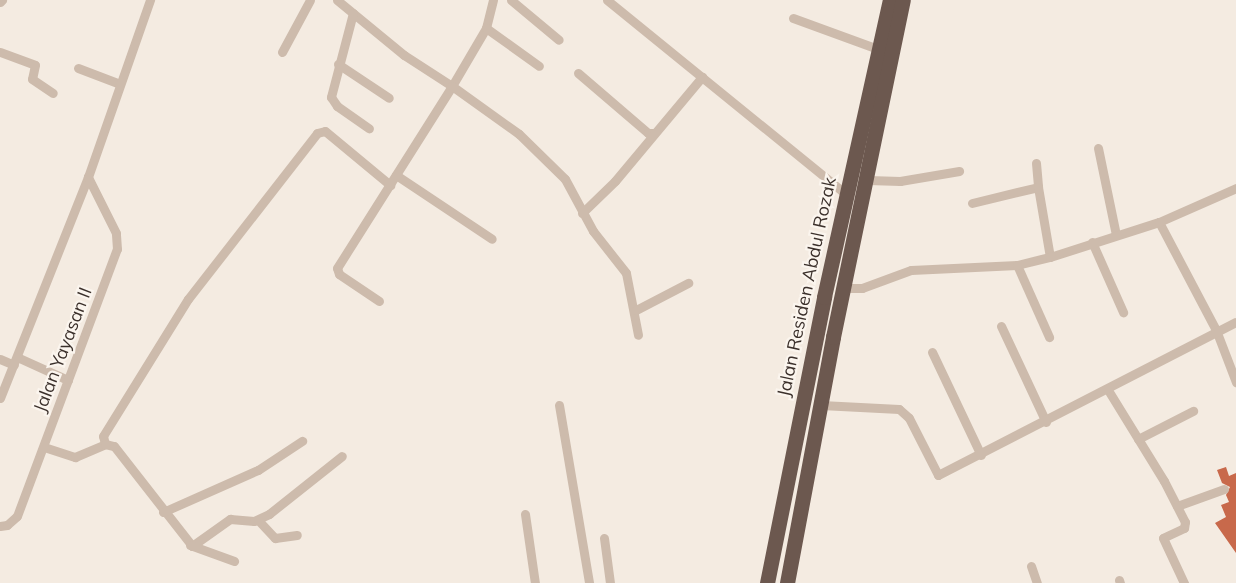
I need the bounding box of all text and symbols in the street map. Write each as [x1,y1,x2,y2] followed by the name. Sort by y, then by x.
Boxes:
[773,175,841,399] street label: Jalan Residen Abdul Rozak
[29,285,97,415] street label: Jalan Yayasan II

